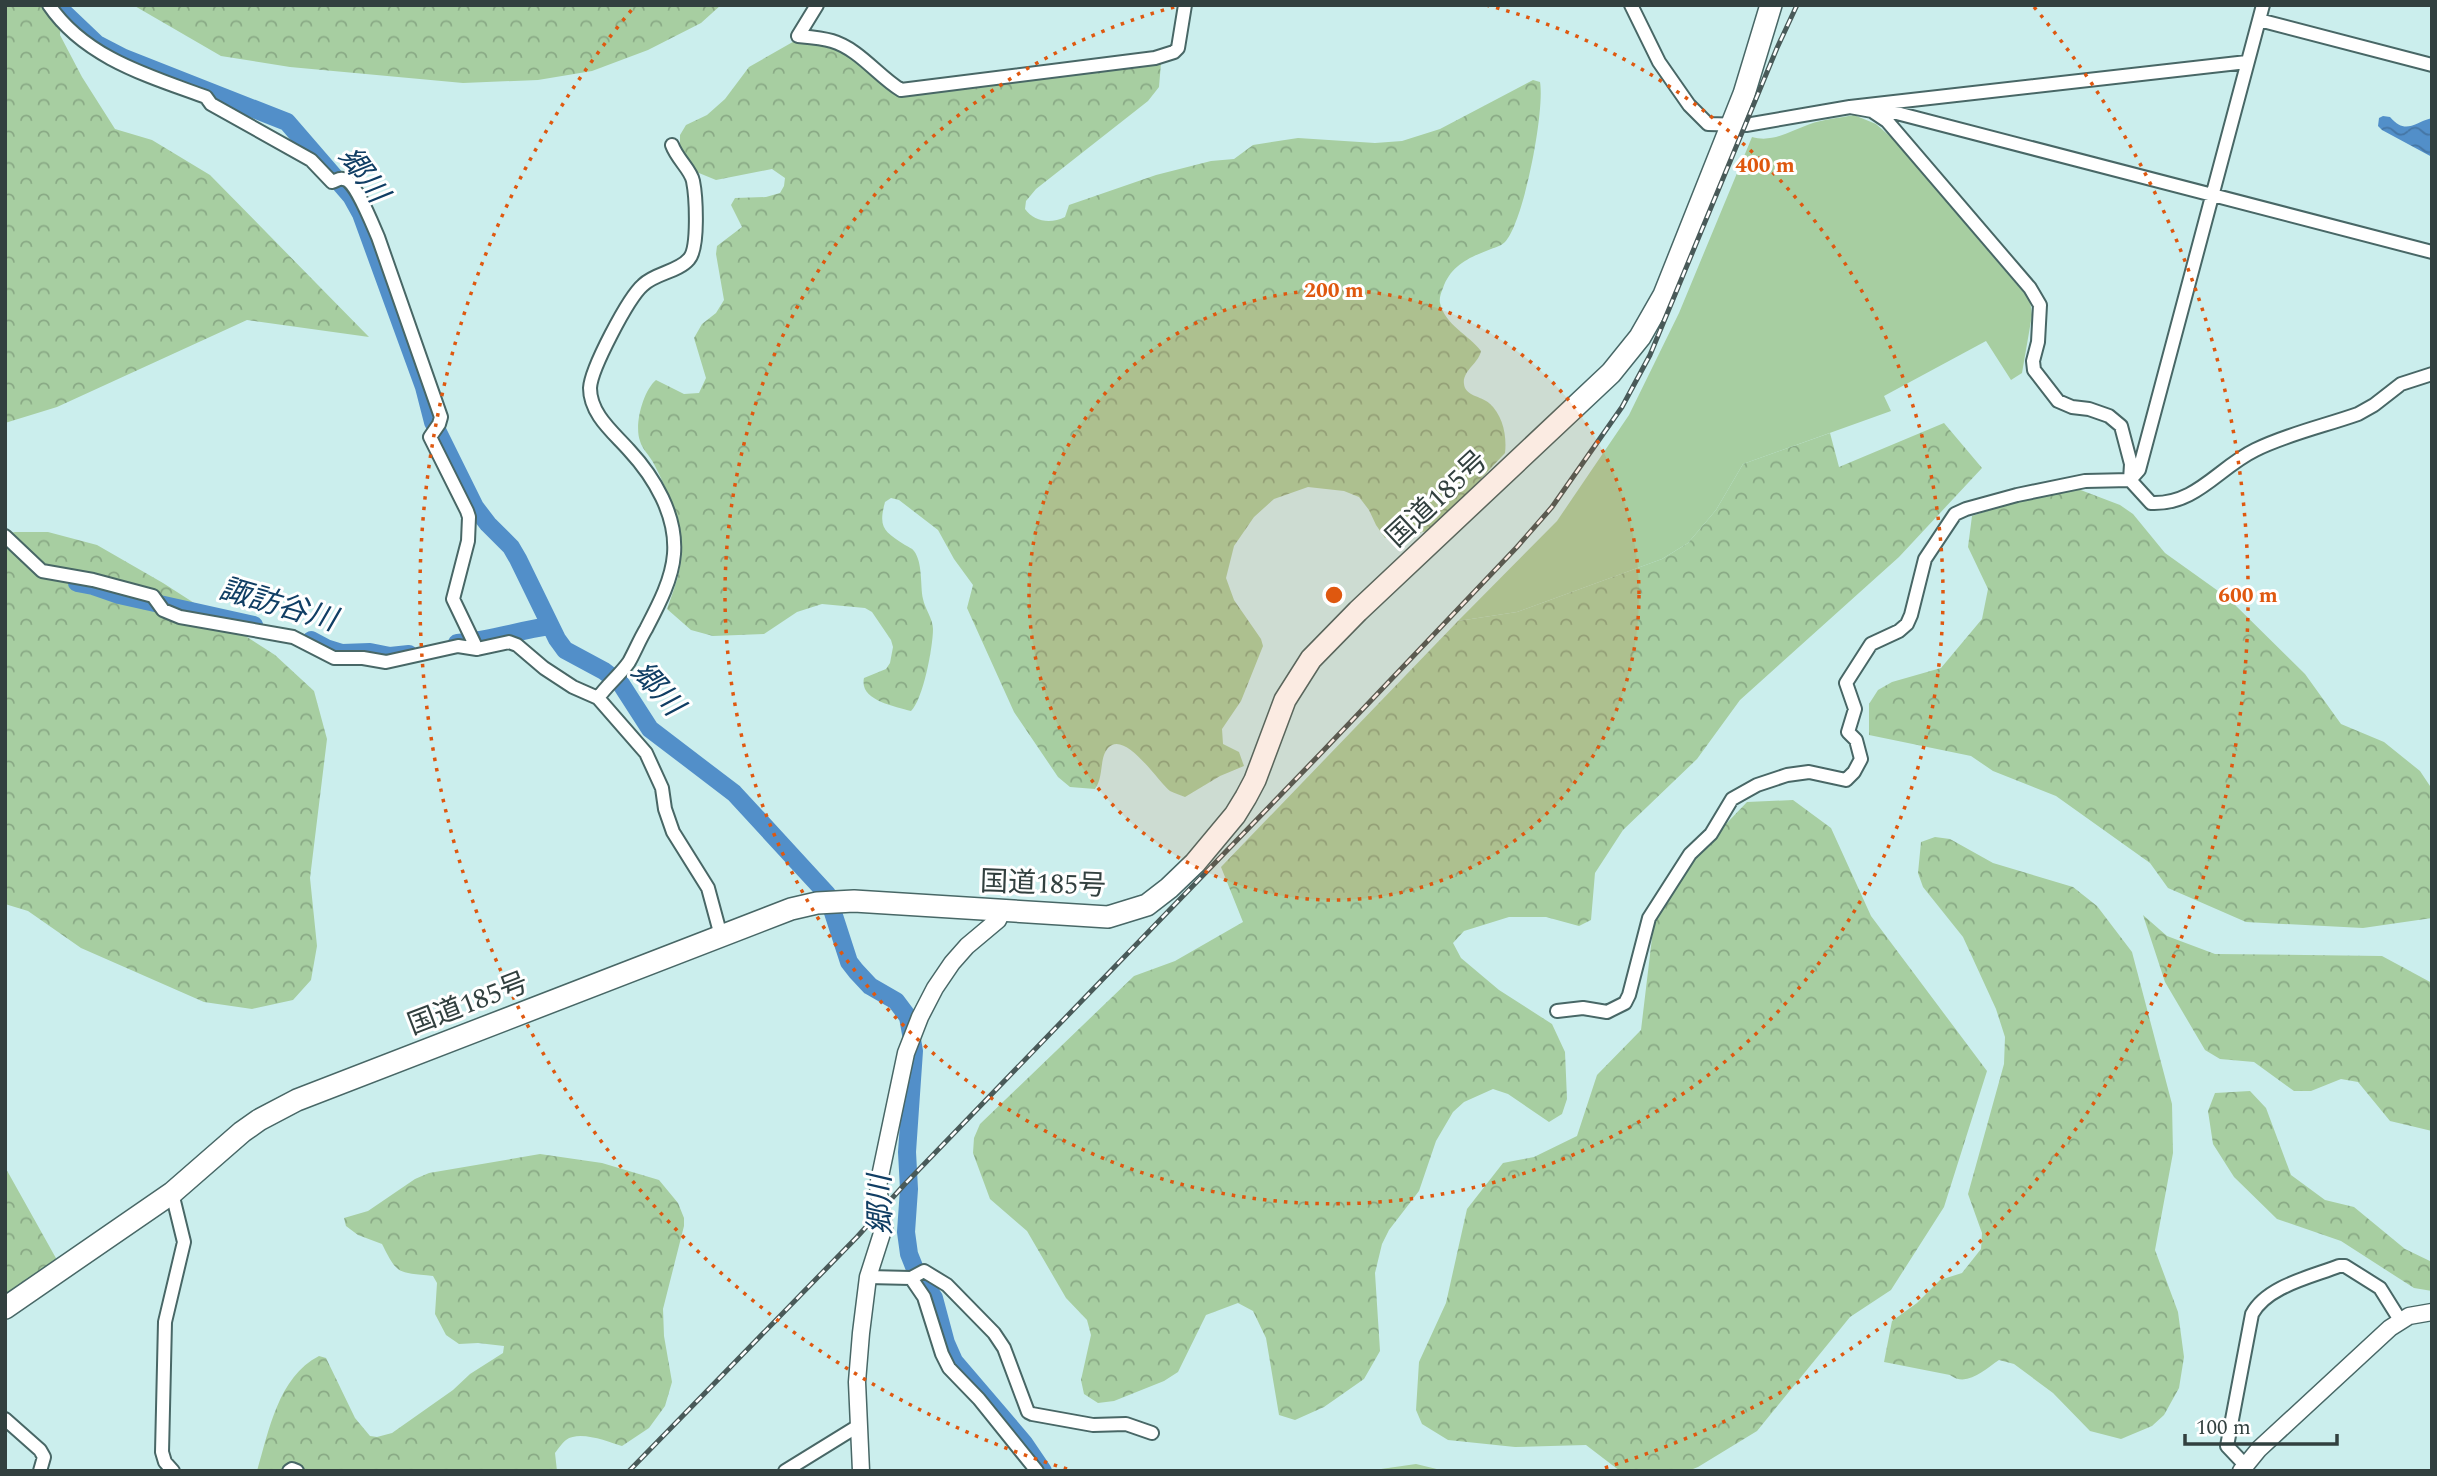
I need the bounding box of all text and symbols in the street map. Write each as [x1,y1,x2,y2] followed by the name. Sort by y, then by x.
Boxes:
[327,137,401,215] water label: 郷川
[1735,150,1795,182] text: 400 m
[1304,275,1364,307] text: 200 m
[1376,440,1498,558] street label: 国道185号
[214,566,345,644] water label: 諏訪谷川
[2218,580,2278,612] text: 600 m
[1322,583,1346,607] centre of rings
[620,651,696,729] water label: 郷川
[979,860,1107,908] street label: 国道185号
[401,961,535,1047] street label: 国道185号
[857,1172,905,1235] water label: 郷川
[2185,1402,2337,1446] scale bar
[2196,1412,2251,1444] text: 100 m

